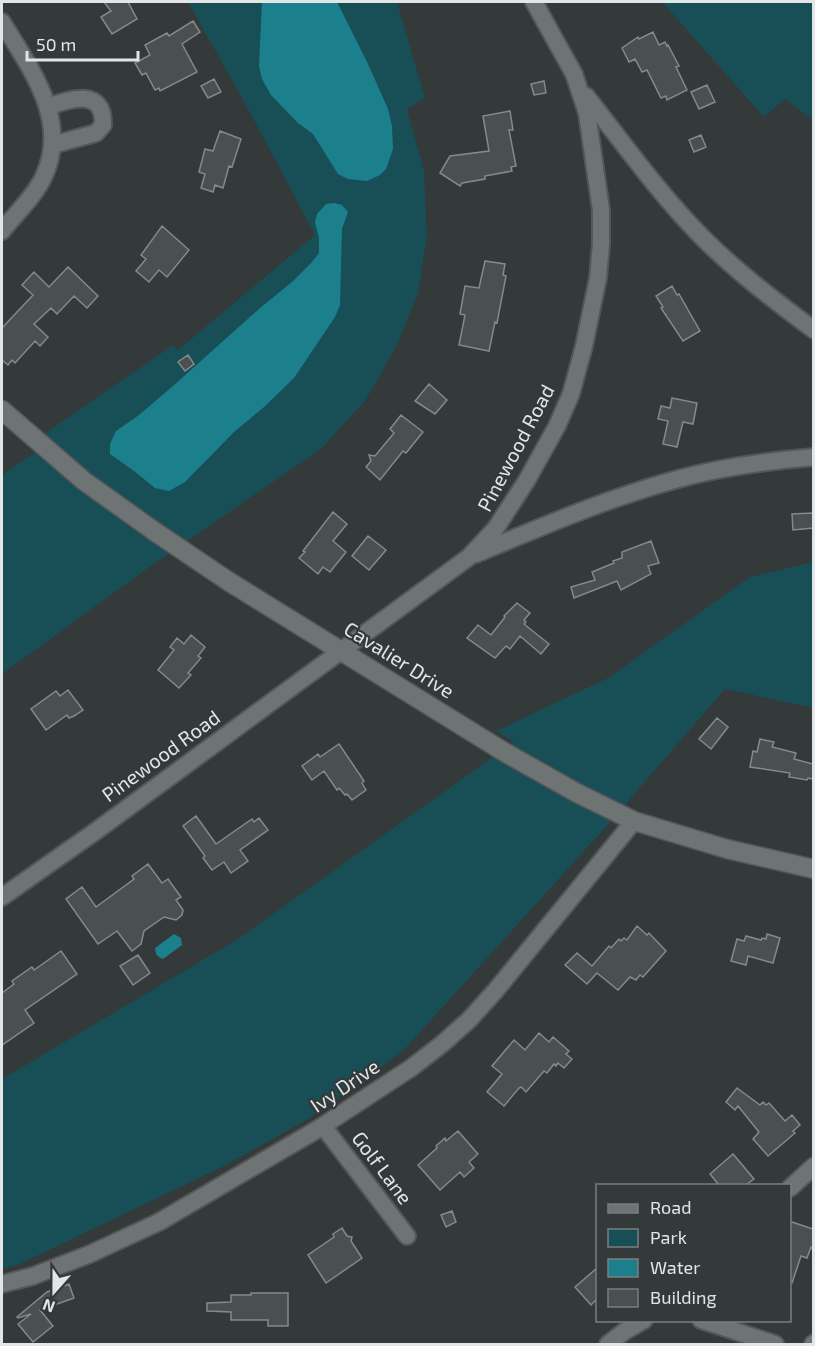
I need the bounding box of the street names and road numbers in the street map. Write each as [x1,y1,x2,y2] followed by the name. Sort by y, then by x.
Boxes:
[472,380,559,515] street label: Pinewood Road
[340,616,459,702] street label: Cavalier Drive
[97,704,224,806] street label: Pinewood Road
[305,1053,383,1117] street label: Ivy Drive
[348,1126,418,1209] street label: Golf Lane

